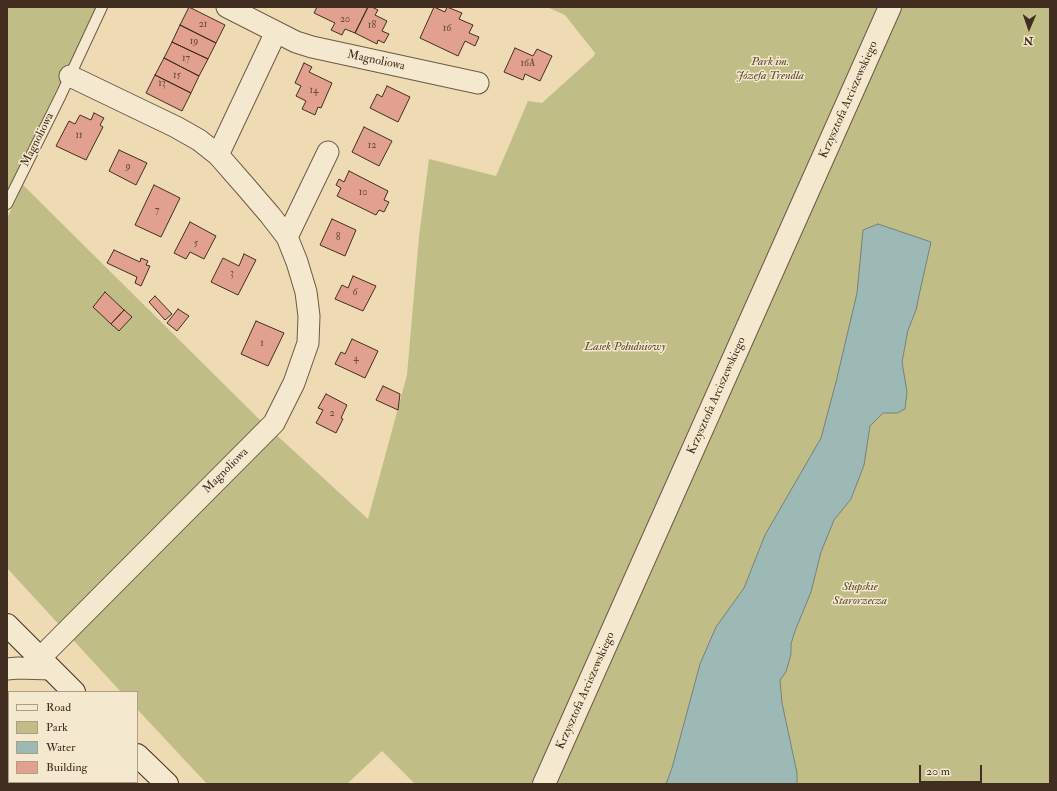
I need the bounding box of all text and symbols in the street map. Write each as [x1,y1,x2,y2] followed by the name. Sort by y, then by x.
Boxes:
[1009,8,1049,48] north arrow
[340,14,350,26] house number: 20
[199,19,207,31] house number: 21
[368,20,376,32] house number: 18
[443,23,451,35] house number: 16
[1023,34,1034,47] text: N
[190,36,198,48] house number: 19
[817,39,881,161] street label: Krzysztofa Arciszewskiego
[346,48,406,74] street label: Magnoliowa
[182,53,190,65] house number: 17
[736,55,804,83] park label: Park im. Józefa Trendla
[521,58,535,70] house number: 16A
[173,70,181,82] house number: 15
[158,78,166,90] house number: 13
[310,85,318,97] house number: 14
[18,111,58,169] street label: Magnoliowa
[75,130,83,142] house number: 11
[368,140,376,152] house number: 12
[125,161,131,173] house number: 9
[359,187,367,199] house number: 10
[155,205,159,217] house number: 7
[336,232,340,244] house number: 8
[194,238,198,250] house number: 5
[230,268,234,280] house number: 3
[352,287,358,299] house number: 6
[685,335,749,457] street label: Krzysztofa Arciszewskiego
[260,338,264,350] house number: 1
[584,340,666,354] park label: Lasek Południowy
[353,353,359,365] house number: 4
[329,408,335,420] house number: 2
[200,445,252,497] street label: Magnoliowa
[833,580,887,608] park label: Słupskie Starorzecza
[554,630,618,752] street label: Krzysztofa Arciszewskiego
[8,691,138,783] legend
[46,700,71,715] text: Road
[46,720,68,735] text: Park
[46,740,75,755] text: Water
[921,757,984,783] scale bar
[46,760,87,775] text: Building
[926,764,950,779] text: 20 m

